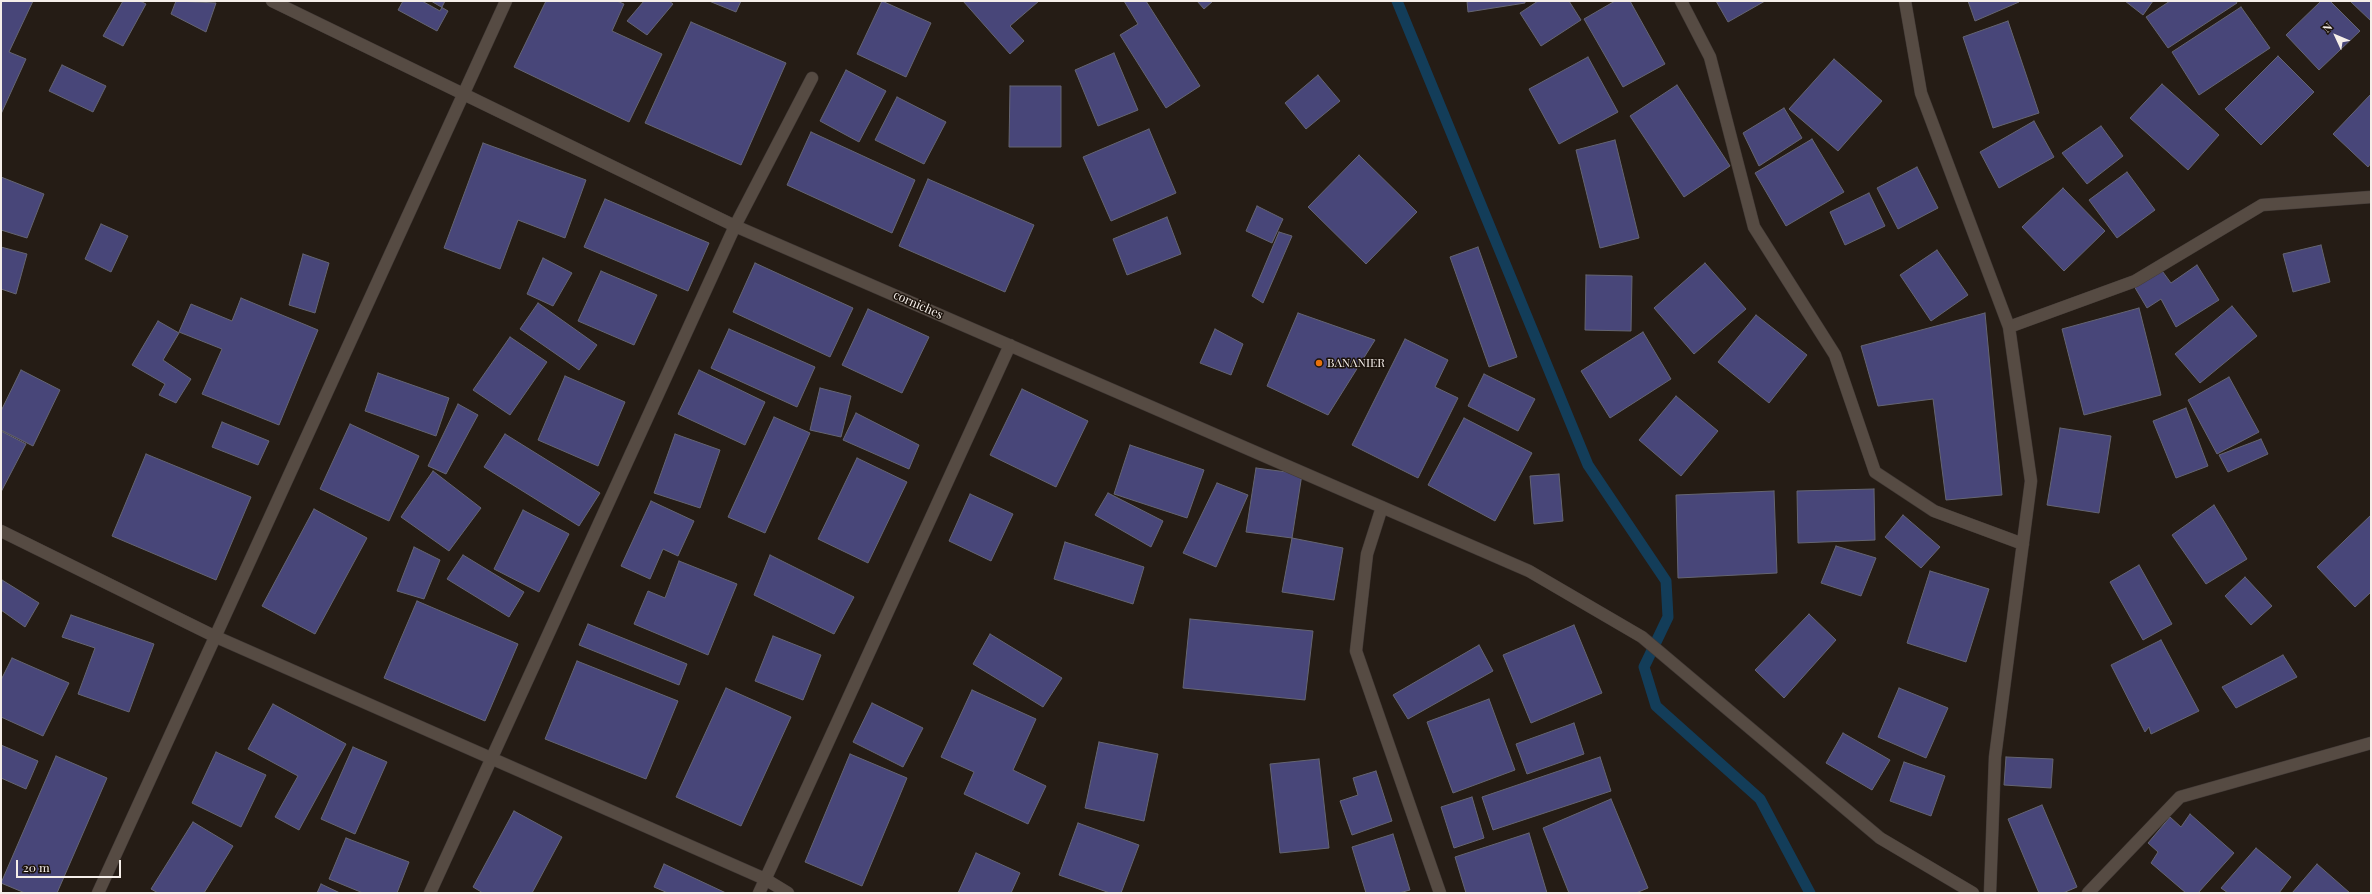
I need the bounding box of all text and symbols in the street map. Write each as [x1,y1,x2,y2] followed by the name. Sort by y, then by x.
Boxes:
[2316,16,2356,56] north arrow
[2319,19,2335,35] text: N
[891,288,945,322] street label: corniches
[1327,356,1385,370] place label: BANANIER
[1314,358,1324,368] marker: BANANIER
[18,852,123,878] scale bar
[23,859,50,875] text: 20 m

